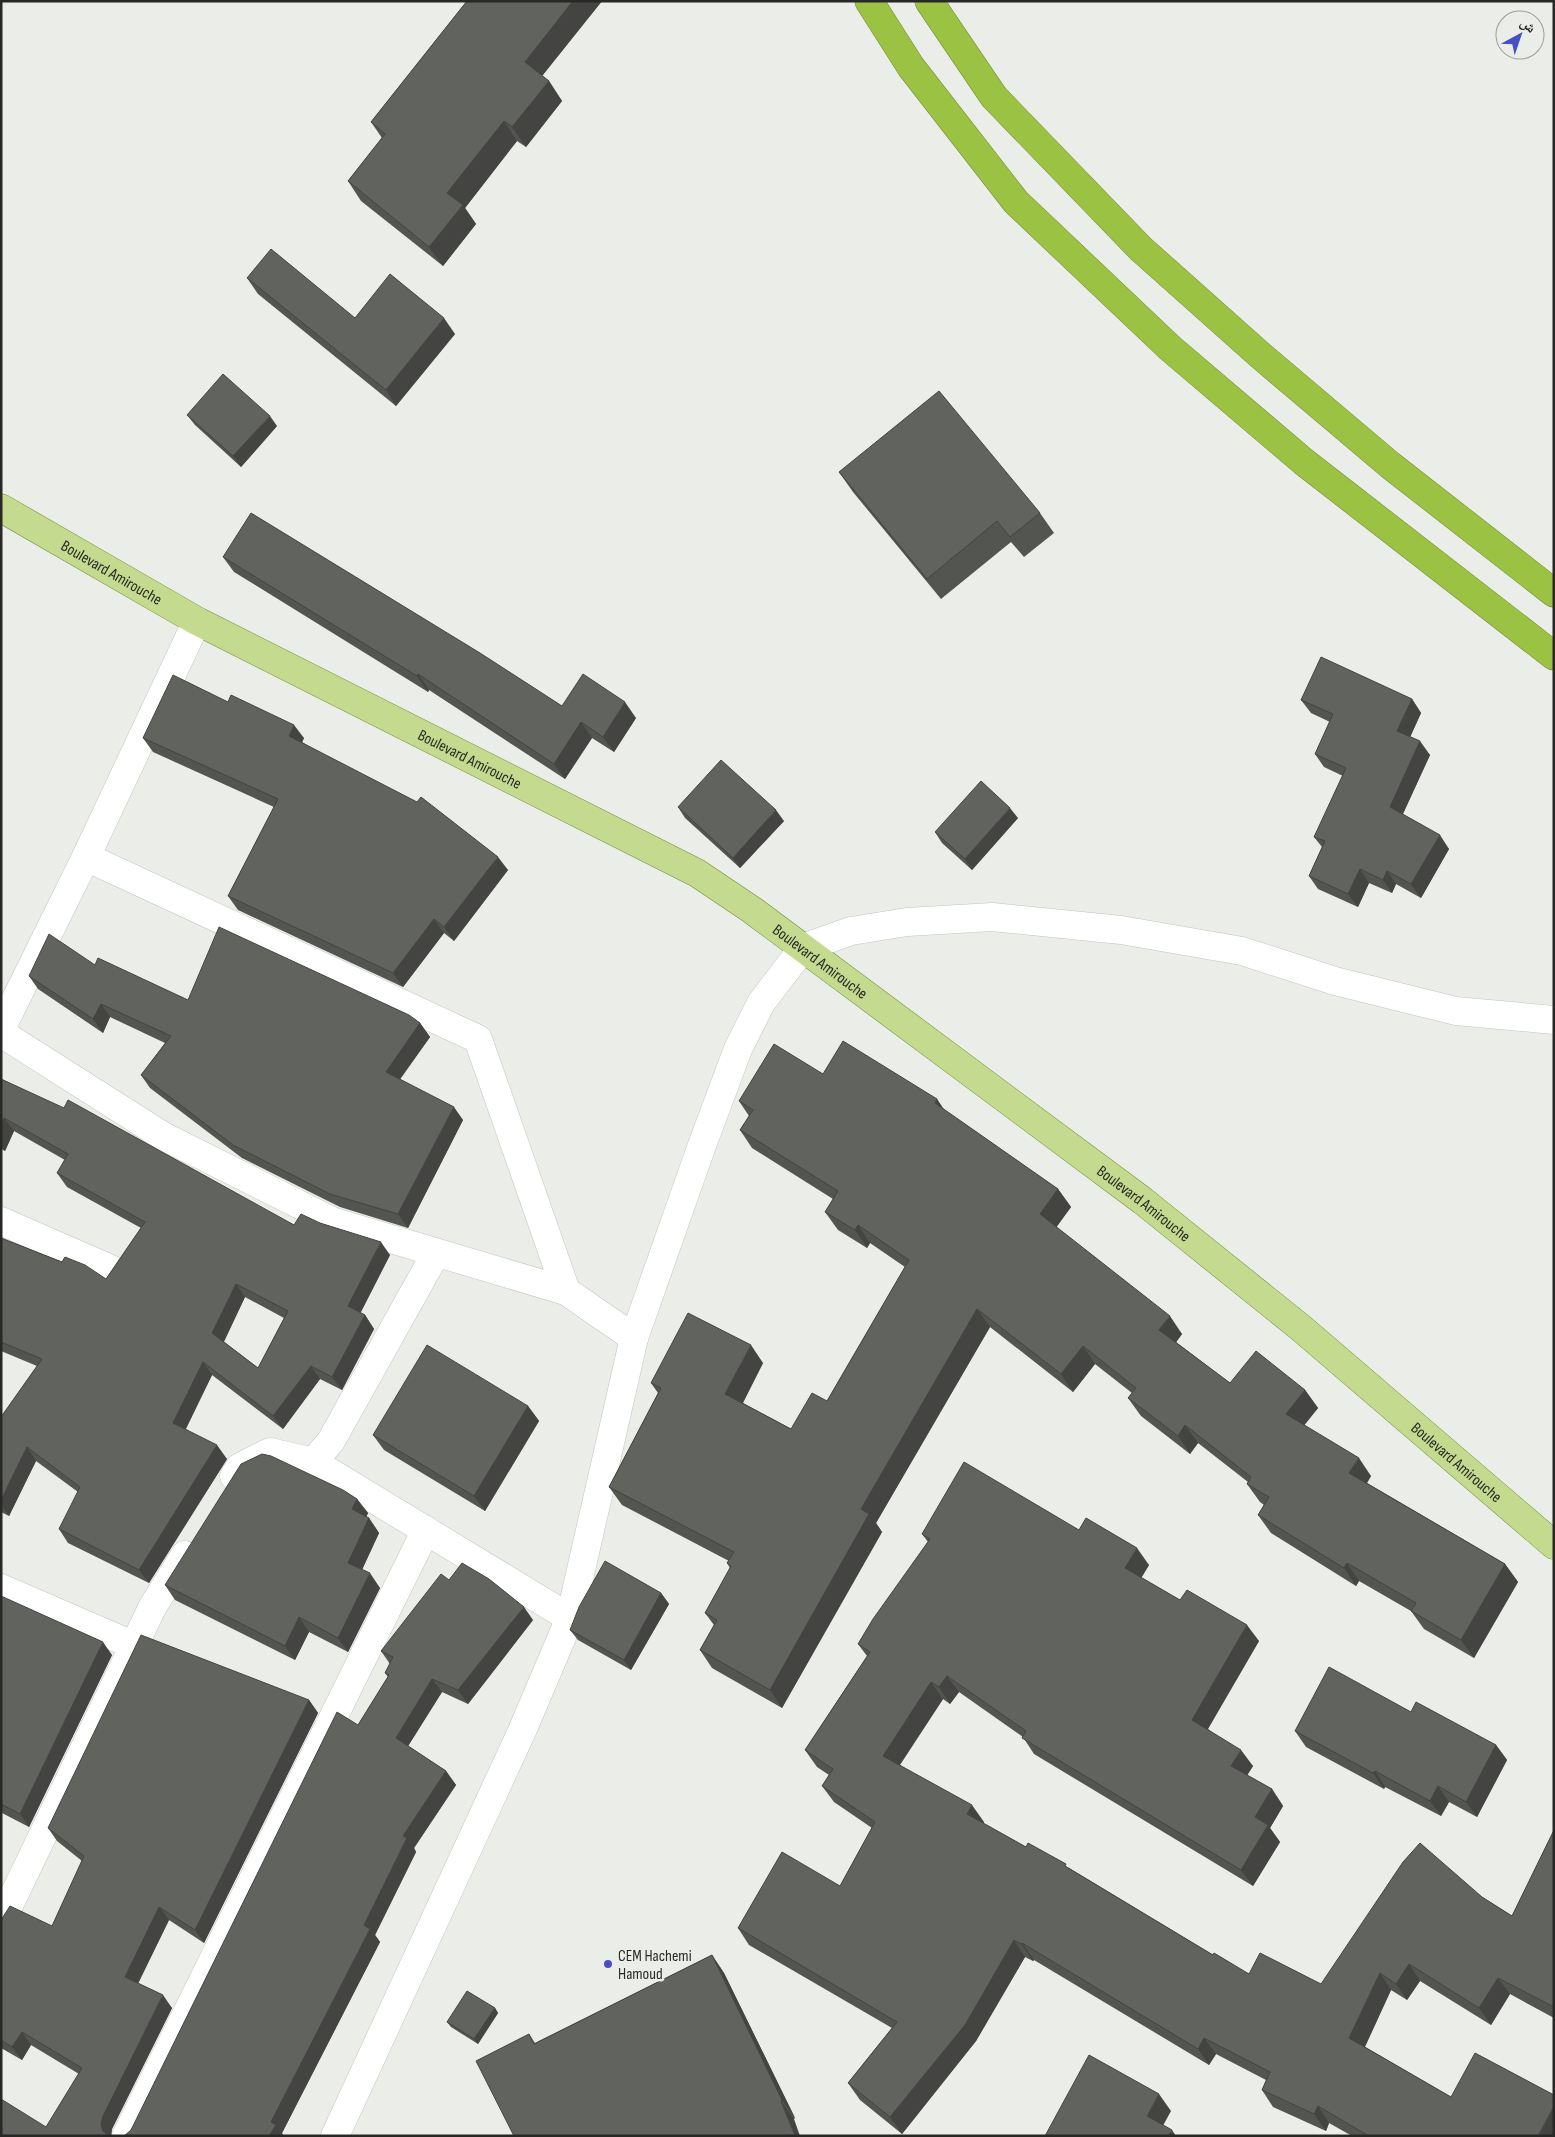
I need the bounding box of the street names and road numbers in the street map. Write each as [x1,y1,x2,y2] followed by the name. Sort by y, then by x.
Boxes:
[57,537,165,610] street label: Boulevard Amirouche
[415,726,524,794] street label: Boulevard Amirouche
[769,921,871,1004] street label: Boulevard Amirouche
[1093,1162,1194,1246] street label: Boulevard Amirouche
[1407,1419,1505,1507] street label: Boulevard Amirouche

